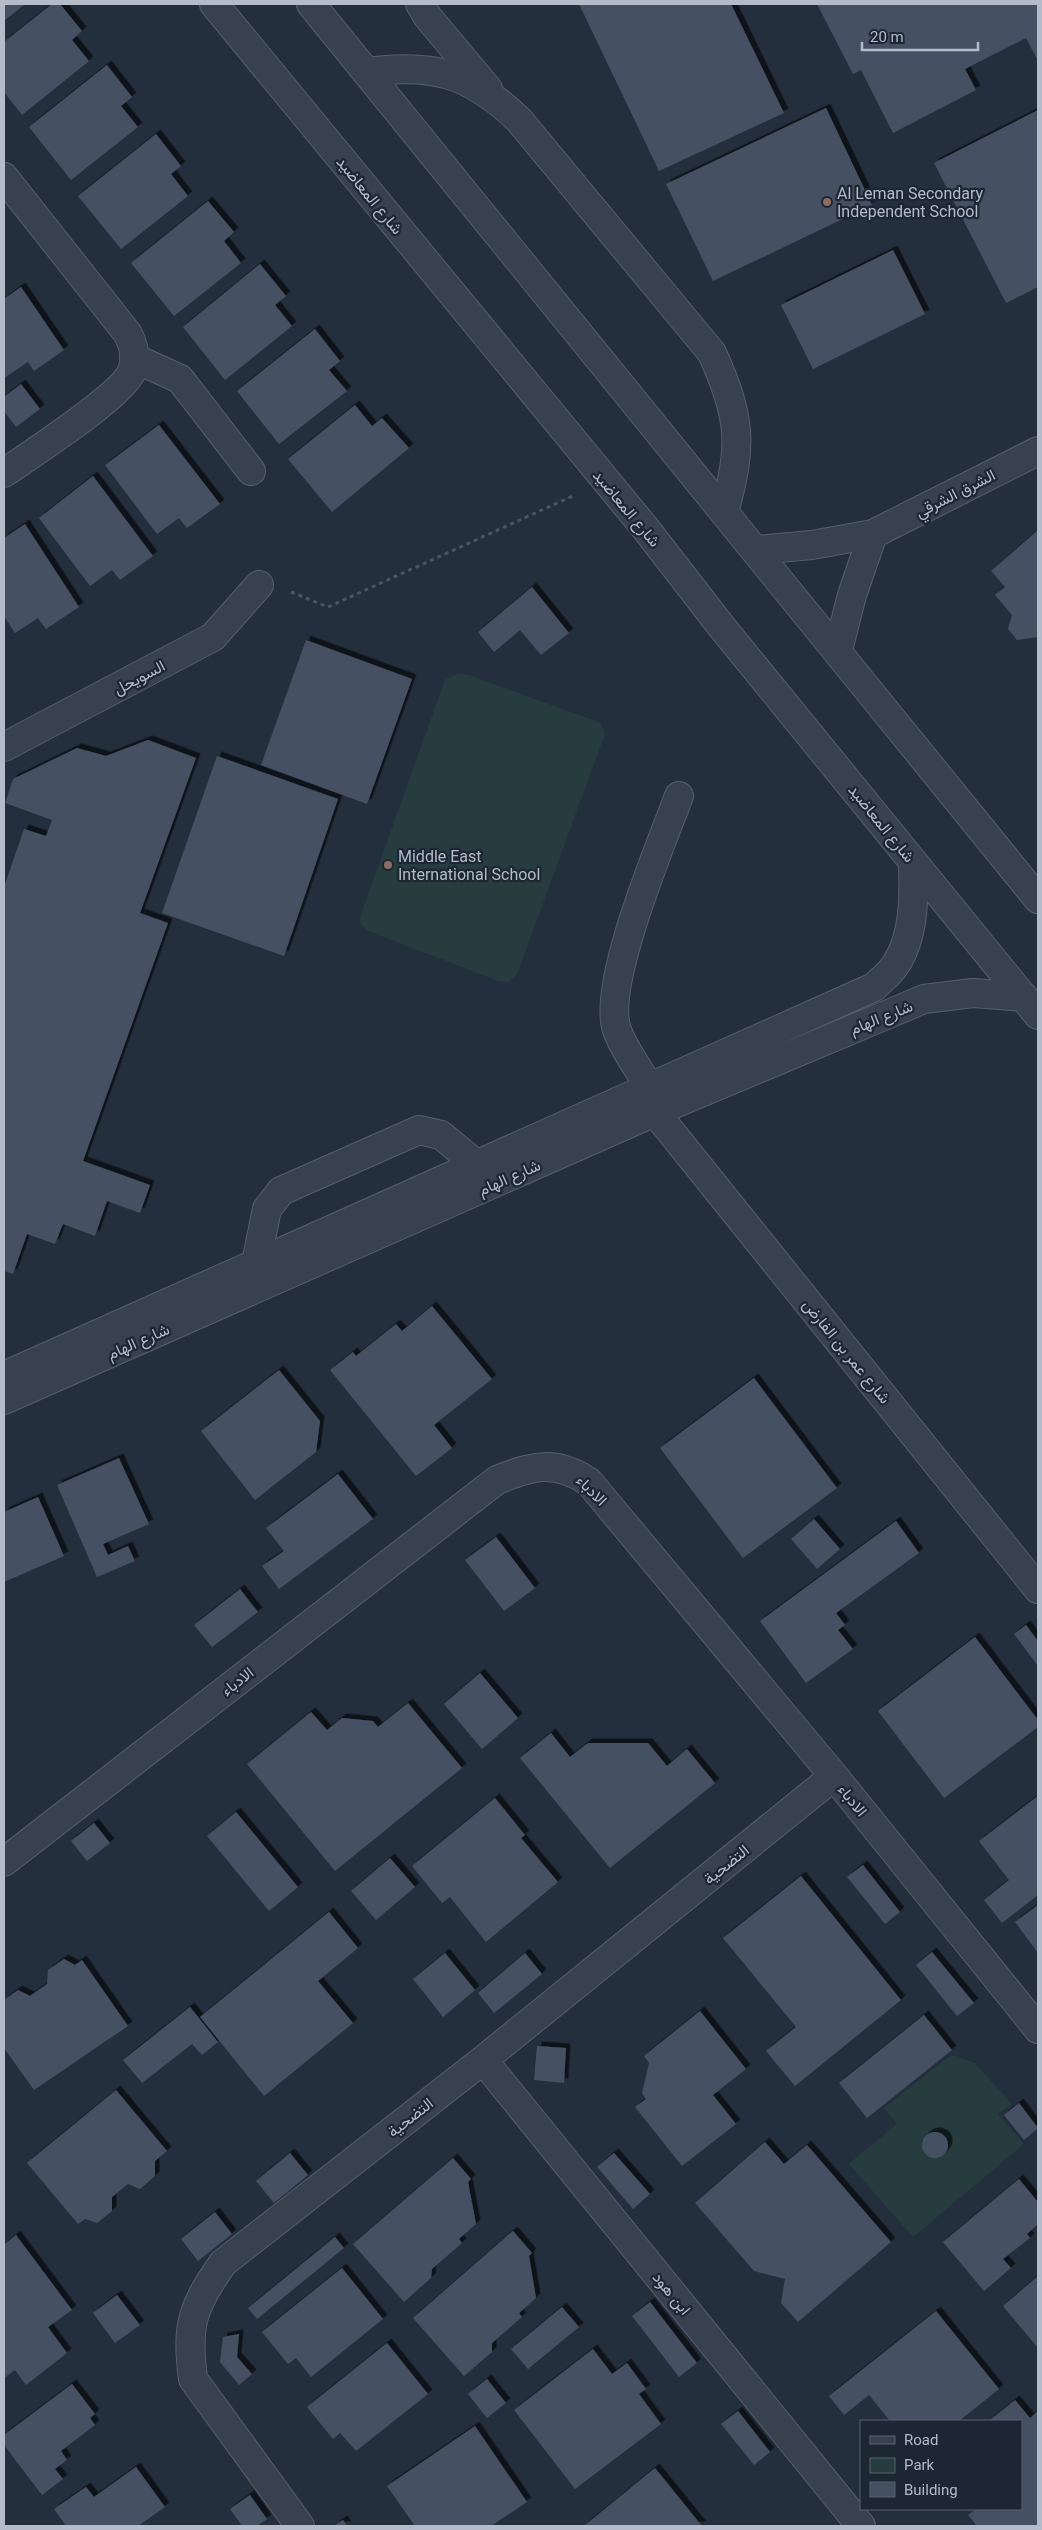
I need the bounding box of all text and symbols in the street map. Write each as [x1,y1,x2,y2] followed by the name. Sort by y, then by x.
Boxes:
[862,20,978,52] scale bar
[870,28,904,46] text: 20 m
[331,153,407,239] street label: شارع المعاضيد
[837,184,984,221] place label: Al Leman Secondary Independent School
[821,196,833,208] marker: Al Leman Secondary Independent School
[912,465,1000,525] street label: الشرق الشرقي
[587,466,664,552] street label: شارع المعاضيد
[110,656,169,700] street label: السويحل
[843,781,919,867] street label: شارع المعاضيد
[398,847,540,884] place label: Middle East International School
[382,859,394,871] marker: Middle East International School
[847,996,916,1041] street label: شارع الهام
[475,1155,544,1201] street label: شارع الهام
[797,1295,894,1409] street label: شارع عمر بن الفارض
[104,1319,173,1365] street label: شارع الهام
[572,1471,611,1510] street label: الادباء
[217,1663,257,1700] street label: الادباء
[834,1780,871,1820] street label: الادباء
[700,1840,753,1888] street label: التضحية
[384,2094,437,2141] street label: التضحية
[648,2268,695,2319] street label: ابن هود
[860,2420,1022,2510] legend
[904,2431,938,2449] text: Road
[904,2456,935,2474] text: Park
[904,2481,958,2499] text: Building

